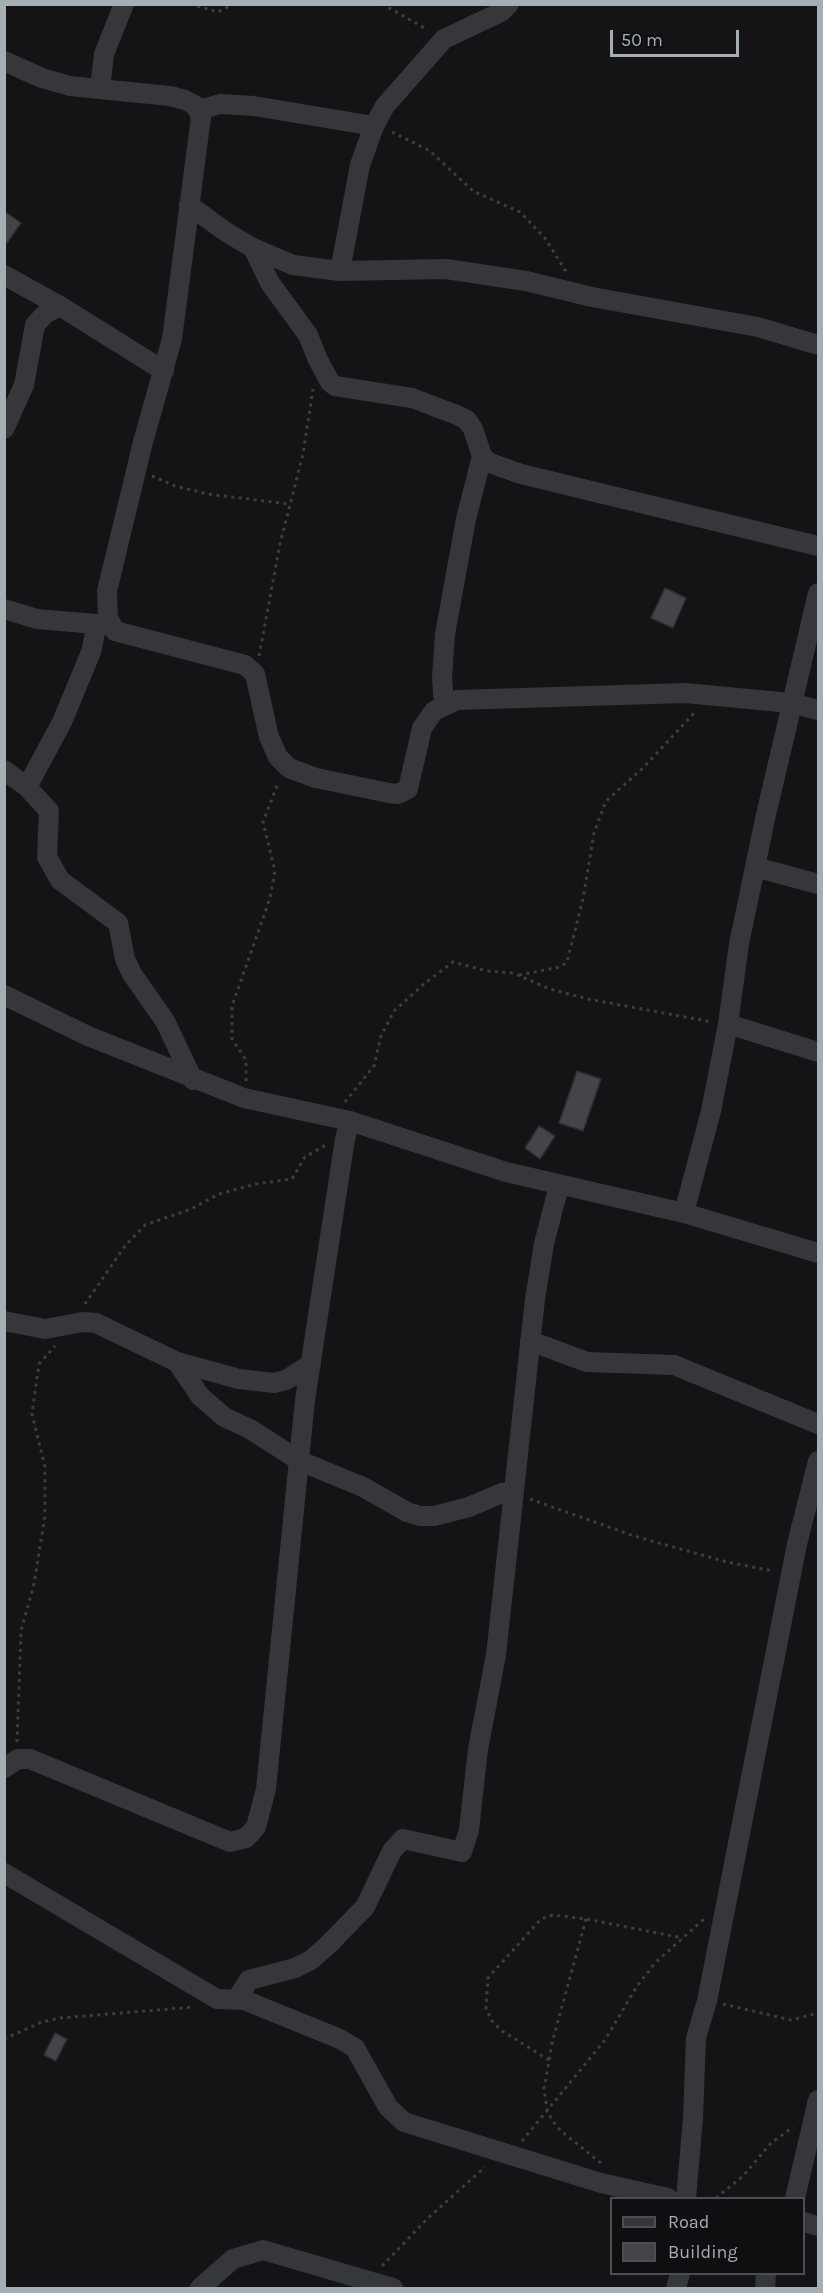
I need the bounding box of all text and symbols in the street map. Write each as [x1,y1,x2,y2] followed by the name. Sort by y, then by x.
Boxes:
[613,18,742,56] scale bar
[621,29,663,51] text: 50 m
[610,2197,805,2275] legend
[668,2211,709,2233] text: Road
[668,2241,738,2263] text: Building

